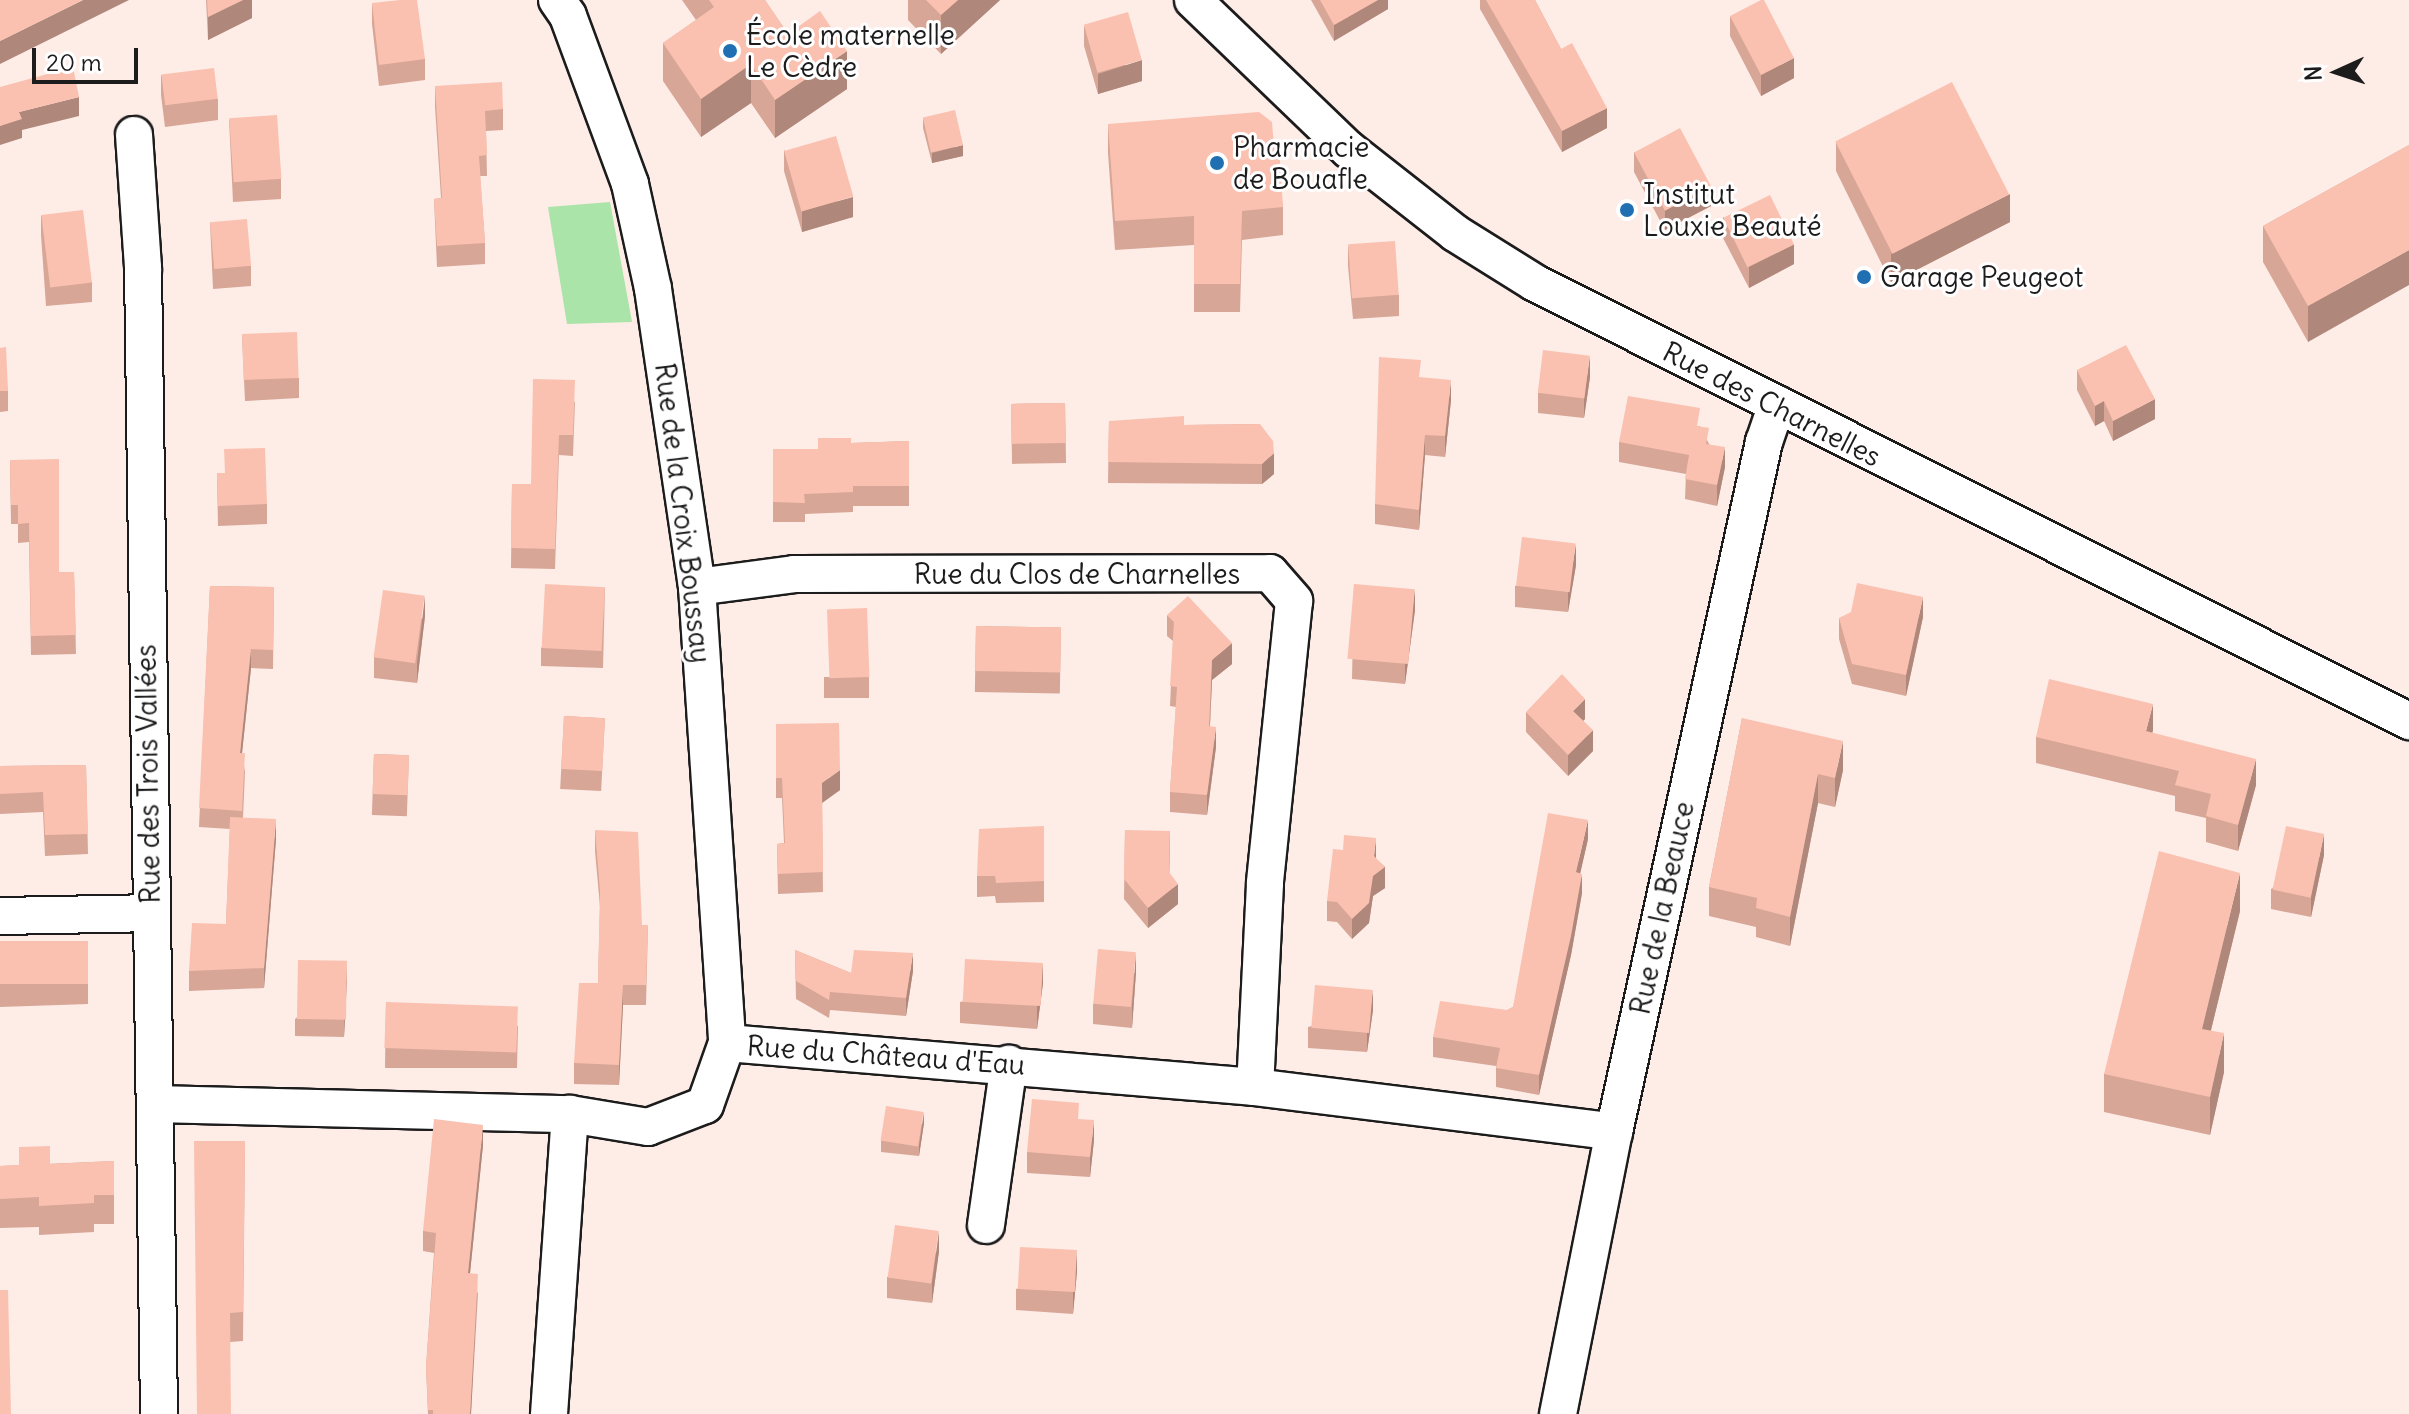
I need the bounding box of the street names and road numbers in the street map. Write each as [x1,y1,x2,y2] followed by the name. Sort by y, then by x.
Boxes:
[1657,335,1887,473] street label: Rue des Charnelles
[648,361,718,665] street label: Rue de la Croix Boussay
[914,557,1240,591] street label: Rue du Clos de Charnelles
[129,644,167,904] street label: Rue des Trois Vallées
[1623,798,1701,1018] street label: Rue de la Beauce
[746,1029,1026,1081] street label: Rue du Château d'Eau

